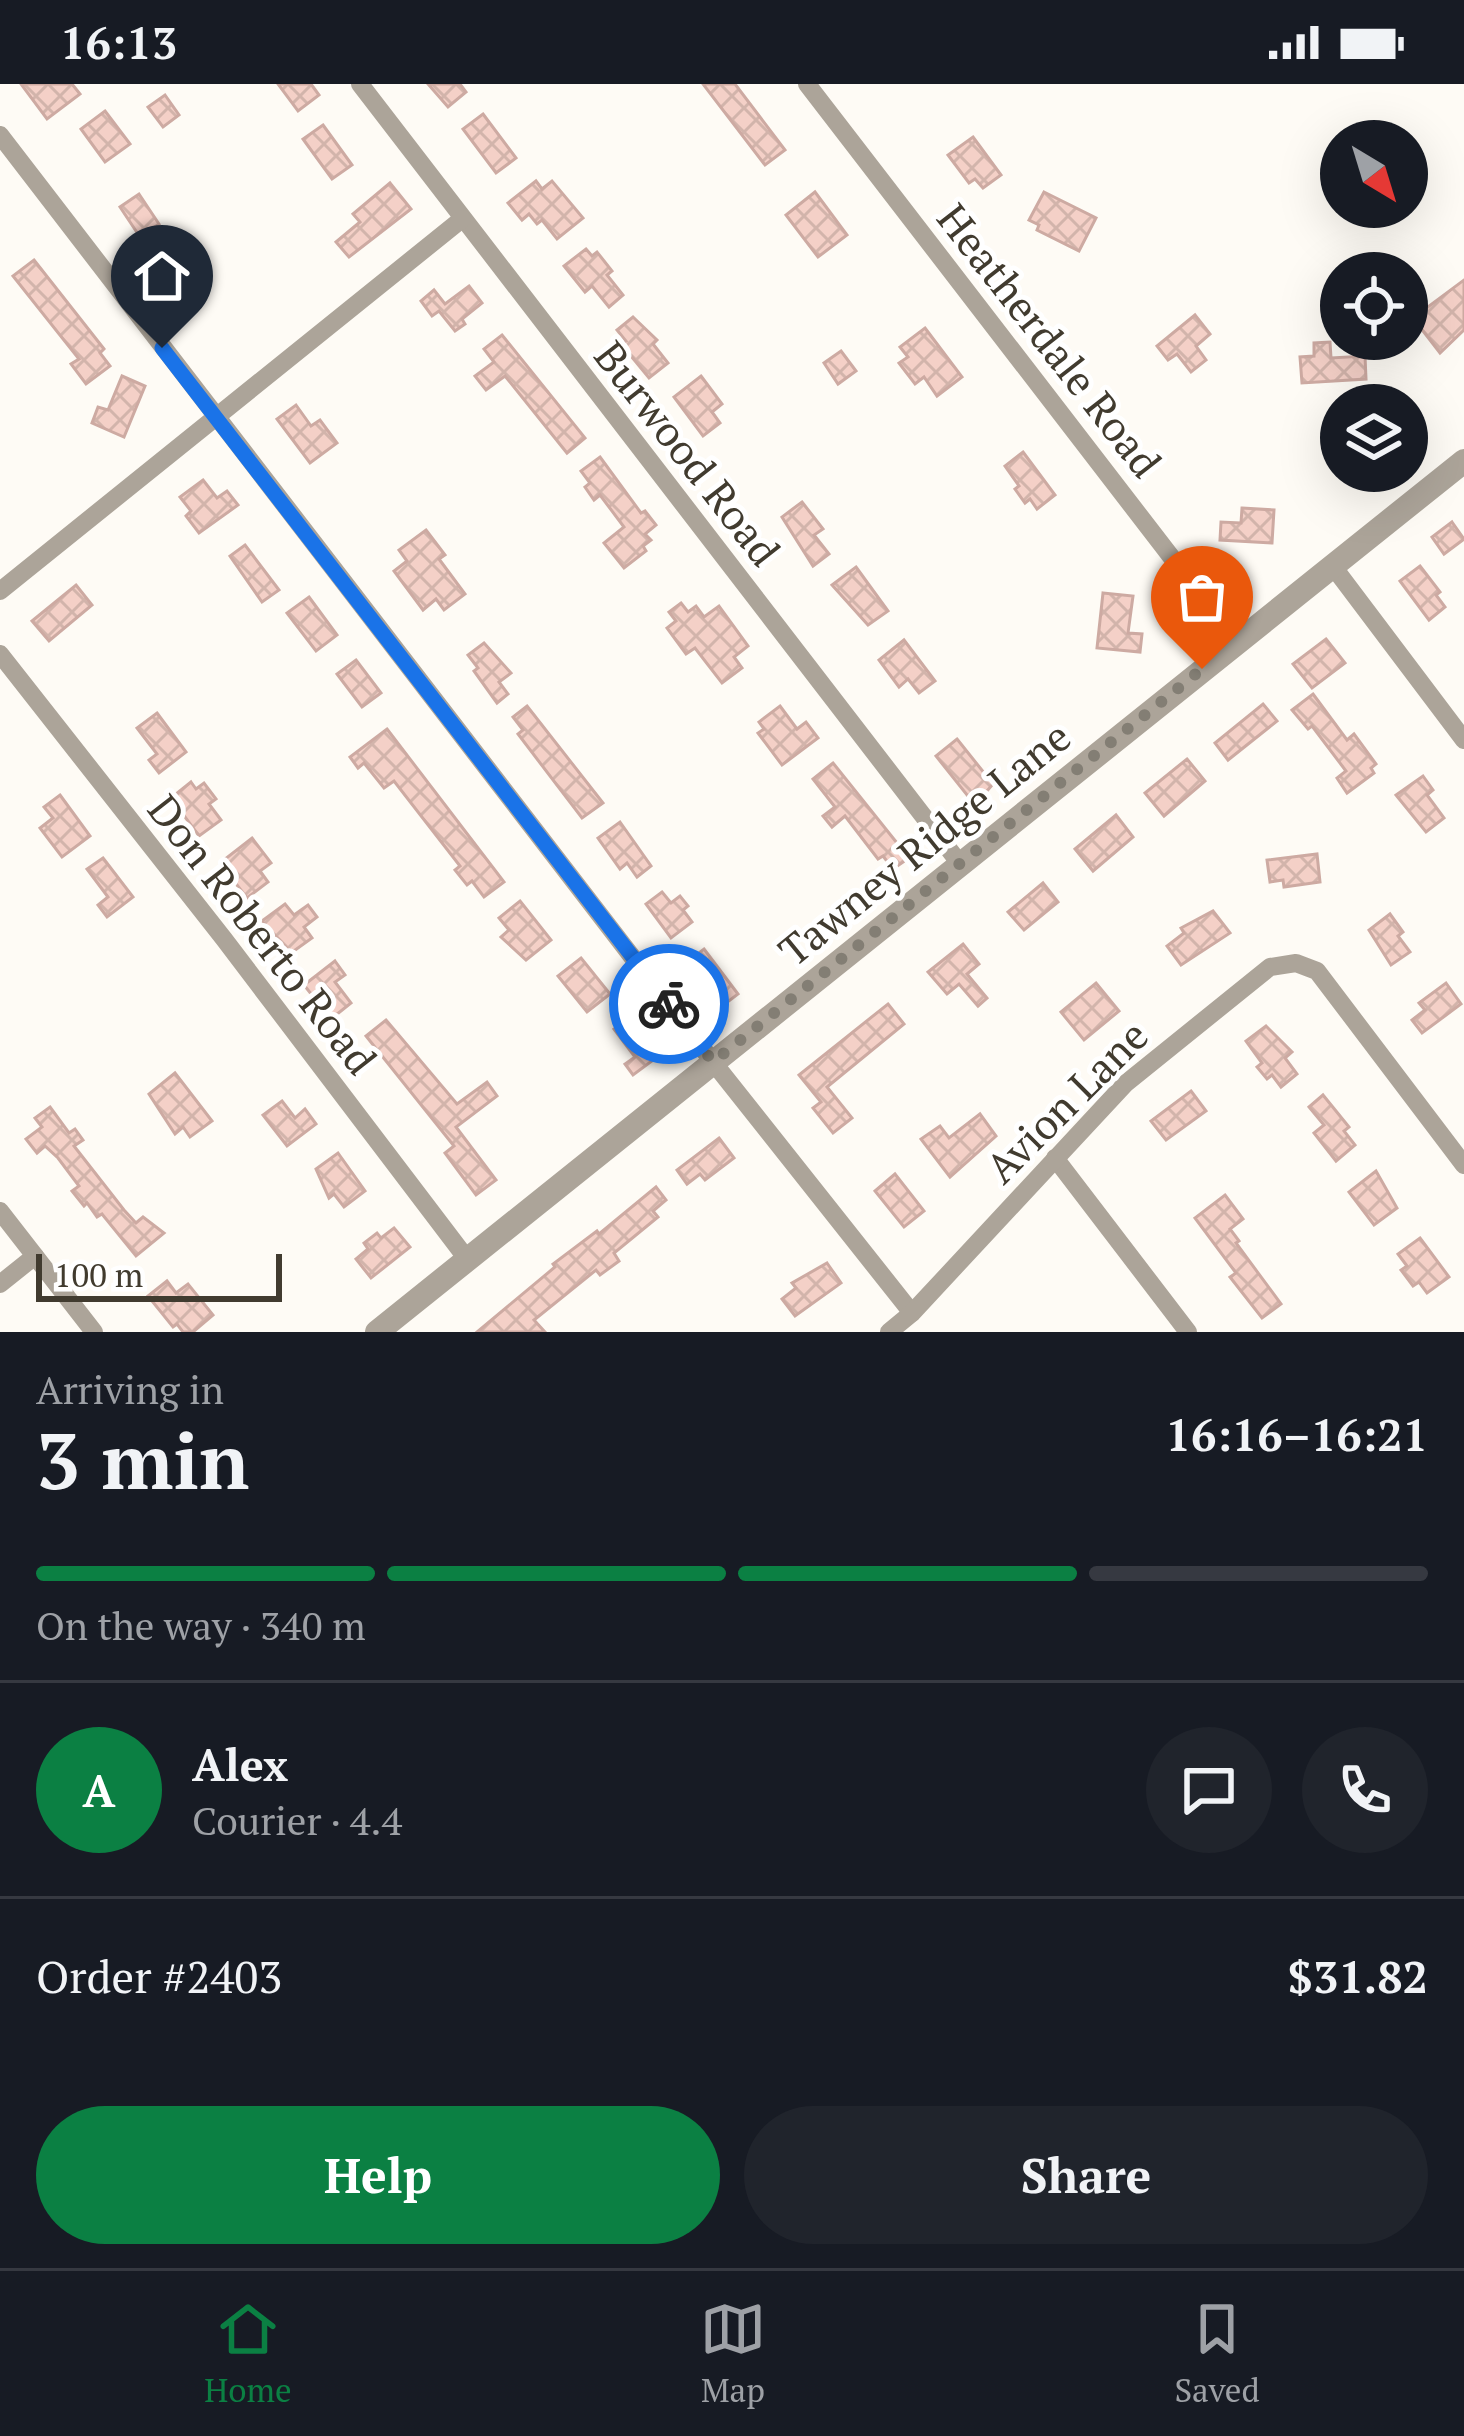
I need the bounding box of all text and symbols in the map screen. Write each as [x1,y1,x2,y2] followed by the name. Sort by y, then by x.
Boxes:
[60,12,177,72] text: 16:13
[1320,120,1428,228] north arrow
[1320,120,1428,492] map controls
[926,192,1174,488] street label: Heatherdale Road
[111,225,213,348] pin
[129,243,195,309] icon: home
[1320,252,1428,360] button: locate
[583,329,793,577] street label: Burwood Road
[1320,384,1428,492] button: layers
[1151,546,1253,669] pin
[1169,564,1235,630] icon: bag
[767,708,1081,978] street label: Tawney Ridge Lane
[136,783,390,1085] street label: Don Roberto Road
[609,944,729,1064] courier
[636,971,702,1037] icon: bike
[973,1008,1159,1194] street label: Avion Lane
[36,1248,282,1301] scale bar
[54,1253,143,1296] text: 100 m
[36,1363,224,1415] text: Arriving in
[1166,1404,1428,1464] text: 16:16–16:21
[36,1408,249,1511] text: 3 min
[36,1599,366,1651] text: On the way · 340 m
[1146,1727,1272,1853] button: chat
[1302,1727,1428,1853] button: phone
[192,1734,288,1794] text: Alex
[83,1760,115,1820] text: A
[192,1794,402,1846] text: Courier · 4.4
[36,1946,282,2006] text: Order #2403
[1288,1946,1428,2006] text: $31.82
[36,2106,720,2244] button: Help
[744,2106,1428,2244] button: Share
[204,2296,292,2411] tab: Home
[700,2296,766,2411] tab: Map
[1174,2296,1260,2411] tab: Saved

